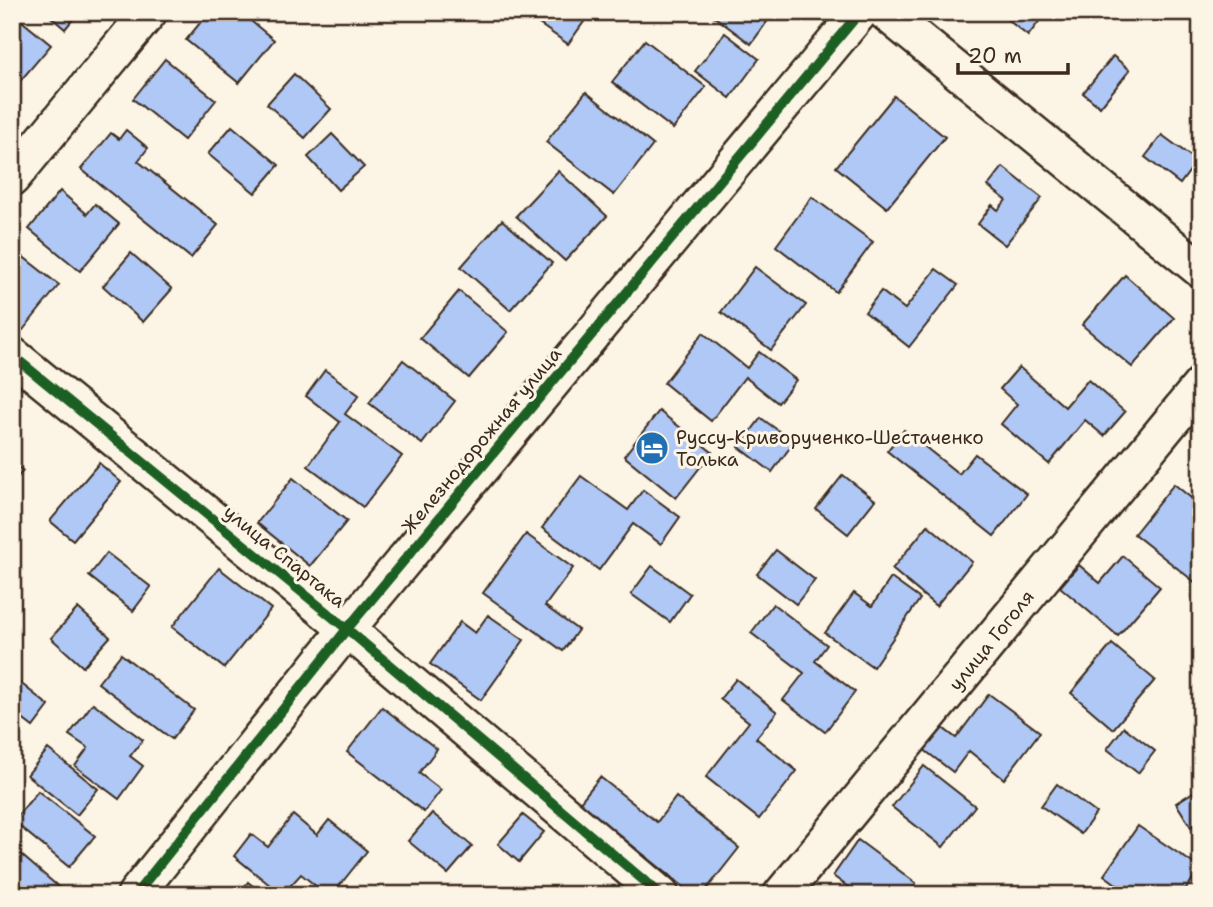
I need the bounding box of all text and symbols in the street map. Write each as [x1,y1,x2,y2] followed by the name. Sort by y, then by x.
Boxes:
[958,32,1068,76] scale bar
[968,42,1022,70] text: 20 m
[396,342,567,539] street label: Железнодорожная улица
[676,425,984,472] place label: Руссу-Криворученко-Шестаченко Толька
[633,429,671,467] hotel icon: Руссу-Криворученко-Шестаченко Толька
[219,499,351,613] street label: улица Спартака
[943,585,1040,696] street label: улица Гоголя

